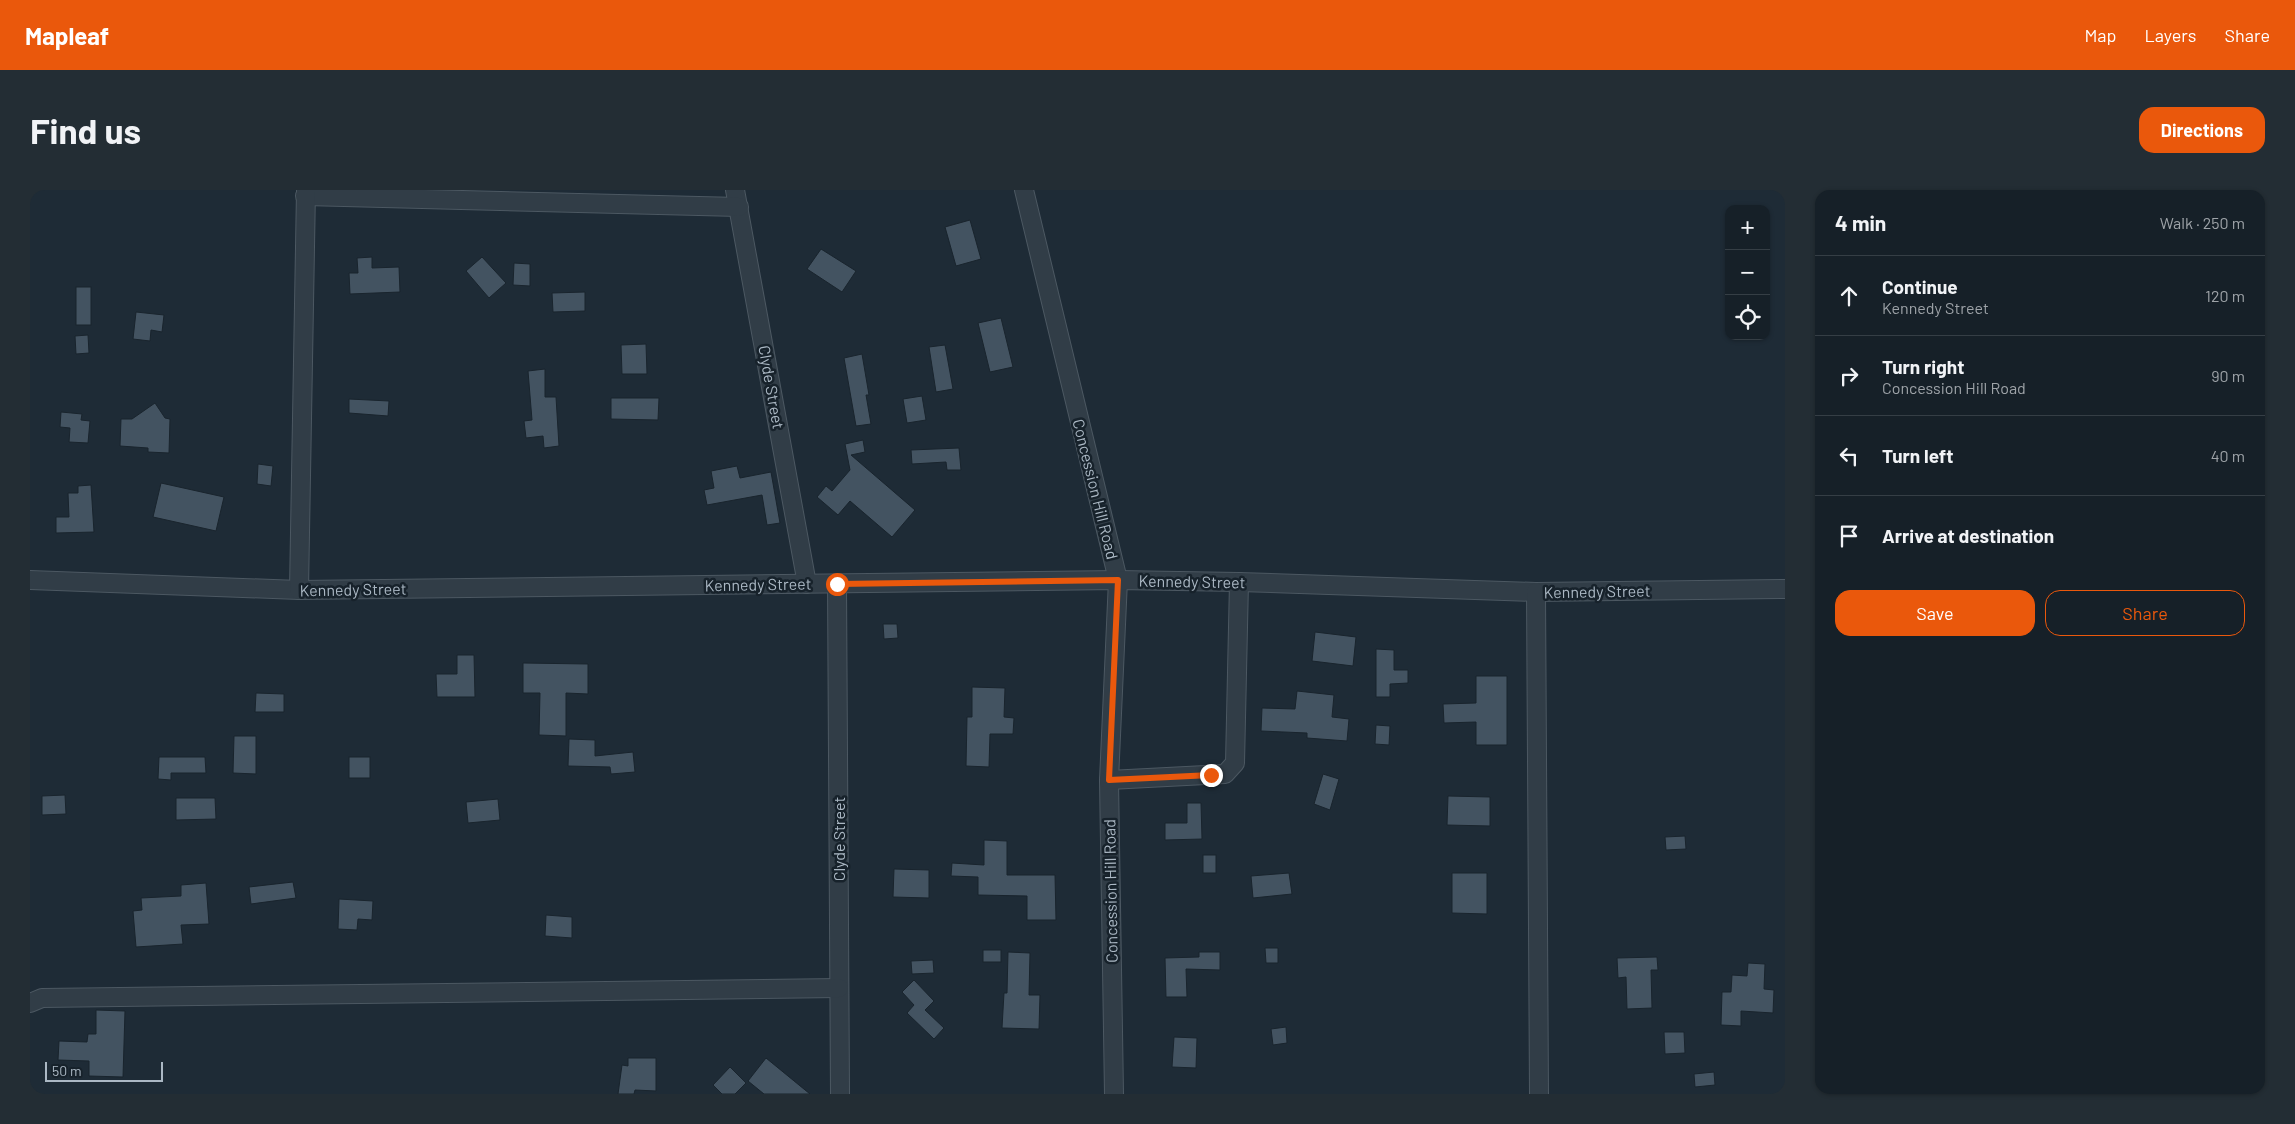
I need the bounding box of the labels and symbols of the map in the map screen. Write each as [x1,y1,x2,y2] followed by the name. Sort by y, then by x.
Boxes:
[755,344,789,430] street label: Clyde Street
[1069,417,1123,561] street label: Concession Hill Road
[1138,571,1246,591] street label: Kennedy Street
[826,573,849,596] route start
[704,574,812,594] street label: Kennedy Street
[299,579,407,599] street label: Kennedy Street
[1543,581,1651,601] street label: Kennedy Street
[1200,764,1223,787] route end
[829,797,848,881] street label: Clyde Street
[1099,819,1121,963] street label: Concession Hill Road
[45,1059,162,1082] scale bar

